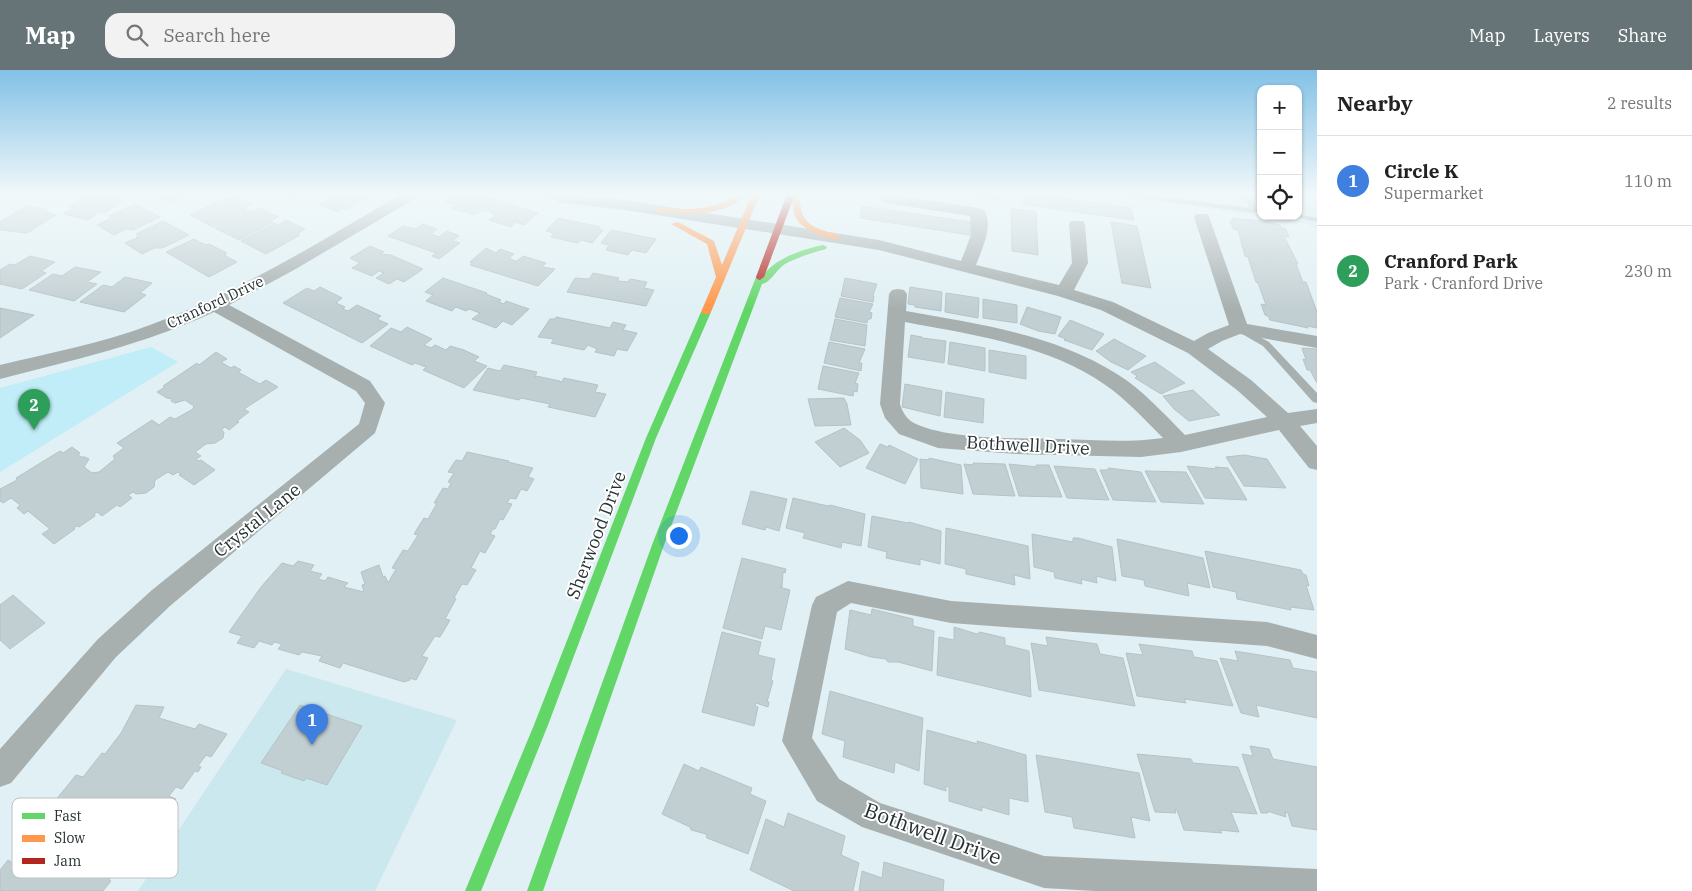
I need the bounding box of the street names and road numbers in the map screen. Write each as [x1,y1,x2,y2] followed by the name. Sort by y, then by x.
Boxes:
[164,271,266,333] street label: Cranford Drive
[966,430,1090,460] street label: Bothwell Drive
[561,468,631,602] street label: Sherwood Drive
[209,478,305,562] street label: Crystal Lane
[860,795,1006,871] street label: Bothwell Drive

